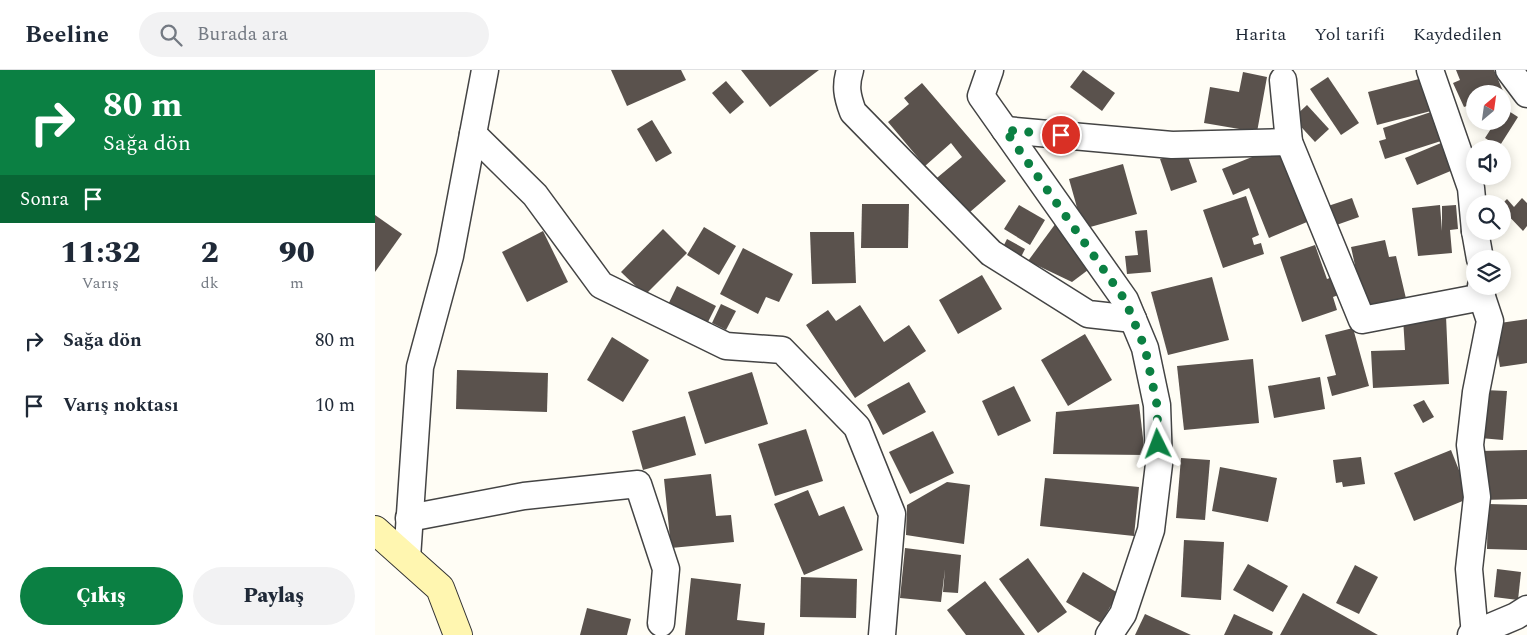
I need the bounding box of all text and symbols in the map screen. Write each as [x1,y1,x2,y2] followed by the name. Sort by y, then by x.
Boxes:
[139,12,489,57] search box
[25,17,109,53] text: Beeline
[197,20,288,49] text: Burada ara
[157,21,185,49] icon: search
[1235,21,1286,48] text: Harita
[1314,21,1385,48] text: Yol tarifi
[1413,21,1502,48] text: Kaydedilen
[103,79,183,132] text: 80 m
[1466,85,1511,130] north arrow
[1466,85,1511,295] map controls
[20,90,85,155] icon: right
[1040,114,1082,156] pin
[1047,121,1075,149] icon: arrive
[103,127,191,160] text: Sağa dön
[1466,140,1511,185] button: sound
[20,185,69,214] text: Sonra
[79,185,107,213] icon: arrive
[1466,195,1511,240] button: search
[60,230,141,276] text: 11:32
[201,230,219,276] text: 2
[279,230,315,276] text: 90
[1466,250,1511,295] button: layers
[82,271,119,295] text: Varış
[201,271,219,295] text: dk
[290,271,304,295] text: m
[63,326,142,355] text: Sağa dön
[315,326,355,355] text: 80 m
[20,327,48,355] icon: right
[63,391,179,420] text: Varış noktası
[315,391,355,420] text: 10 m
[20,392,48,420] icon: arrive
[1131,417,1183,469] position arrow
[20,567,183,625] button: Çıkış
[193,567,355,625] button: Paylaş

